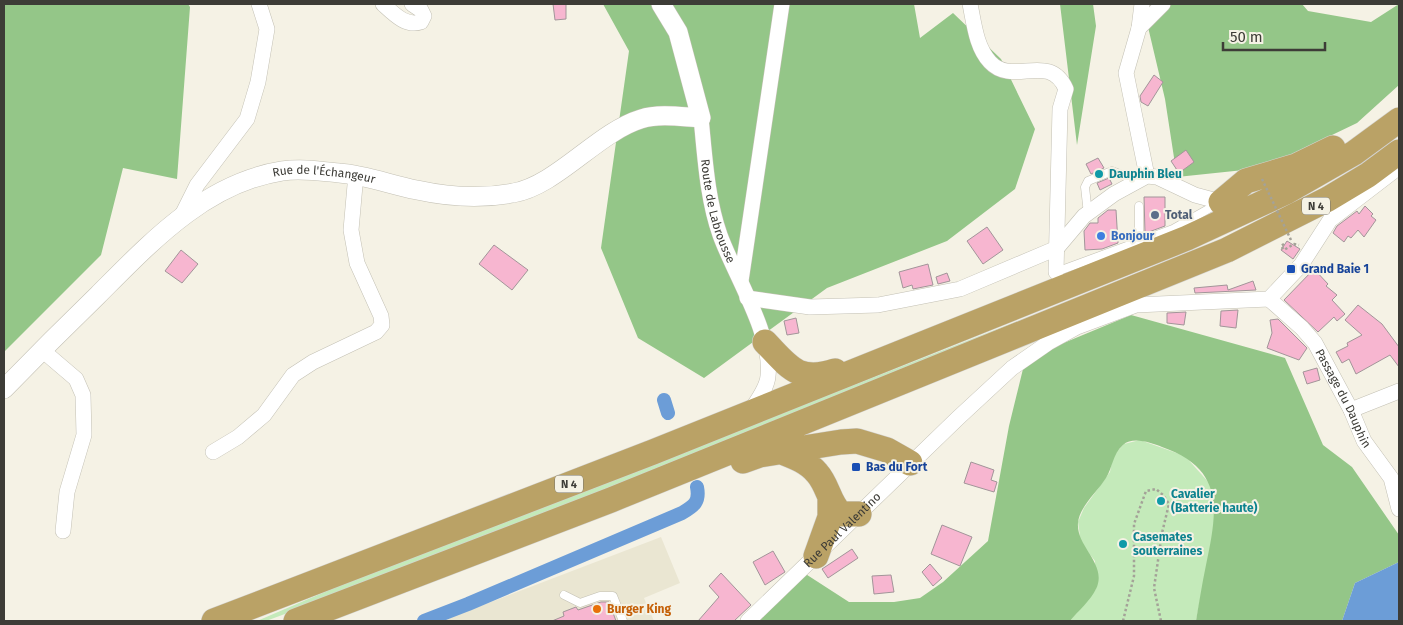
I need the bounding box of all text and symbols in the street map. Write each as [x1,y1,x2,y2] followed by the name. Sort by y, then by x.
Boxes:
[1223,20,1326,52] scale bar
[1230,28,1263,46] text: 50 m
[698,158,738,265] street label: Route de Labrousse
[271,163,377,186] street label: Rue de l'Échangeur
[1109,167,1182,181] place label: Dauphin Bleu
[1093,168,1105,180] marker: Dauphin Bleu
[1302,198,1330,215] road number: N 4
[1165,208,1193,222] place label: Total
[1149,209,1161,221] marker: Total
[1111,229,1155,243] place label: Bonjour
[1095,230,1107,242] marker: Bonjour
[1301,262,1369,276] place label: Grand Baie 1
[1285,263,1297,275] marker: Grand Baie 1
[1312,346,1374,451] street label: Passage du Dauphin
[866,460,928,474] place label: Bas du Fort
[850,461,862,473] marker: Bas du Fort
[555,476,583,492] road number: N 4
[1171,487,1258,515] place label: Cavalier (Batterie haute)
[801,489,884,570] street label: Rue Paul Valentino
[1155,495,1167,507] marker: Cavalier (Batterie haute)
[1133,530,1202,558] place label: Casemates souterraines
[1117,538,1129,550] marker: Casemates souterraines
[607,602,671,616] place label: Burger King
[591,603,603,615] marker: Burger King

